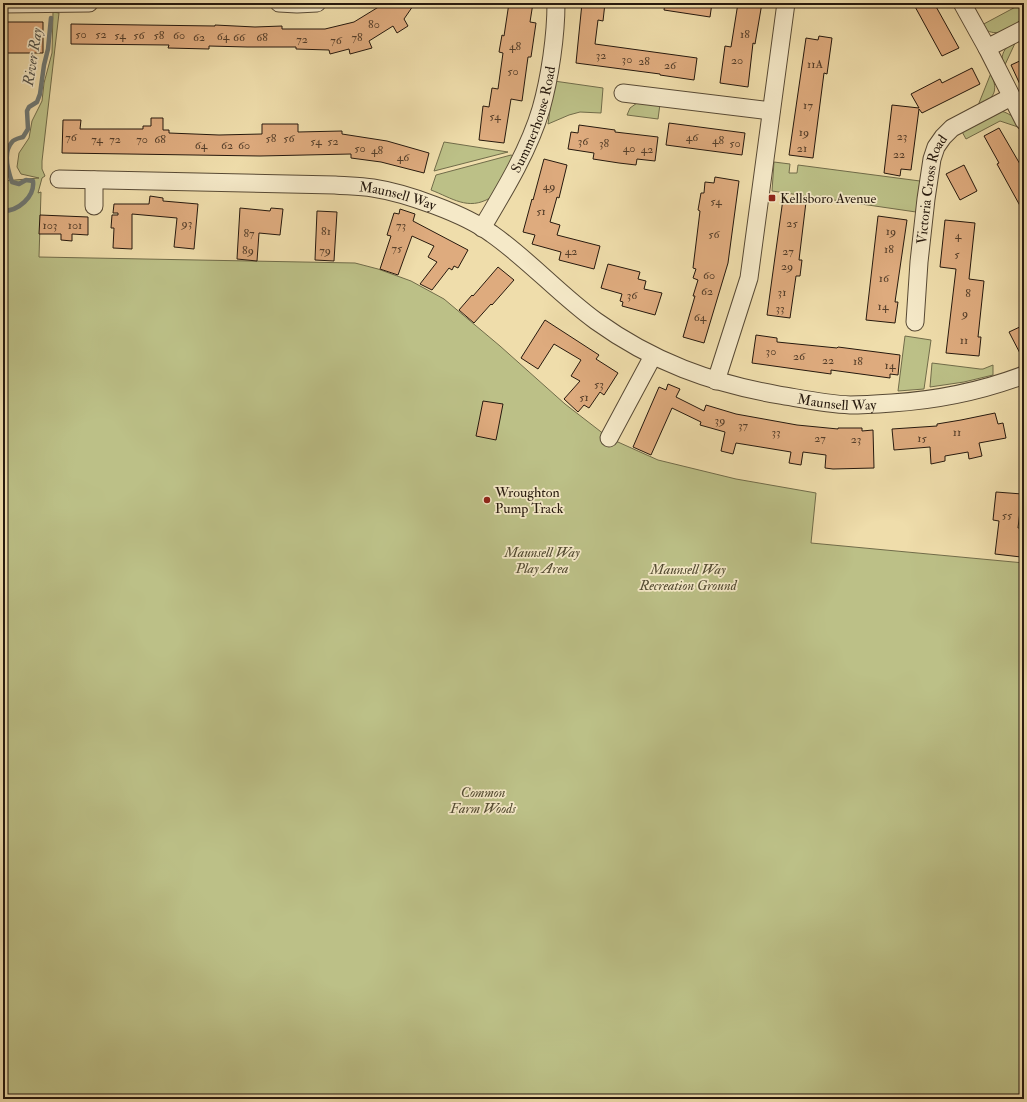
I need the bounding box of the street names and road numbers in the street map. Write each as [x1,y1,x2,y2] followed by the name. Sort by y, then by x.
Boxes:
[507,65,559,176] street label: Summerhouse Road
[913,131,951,245] street label: Victoria Cross Road
[358,178,440,215] street label: Maunsell Way
[796,390,878,414] street label: Maunsell Way

